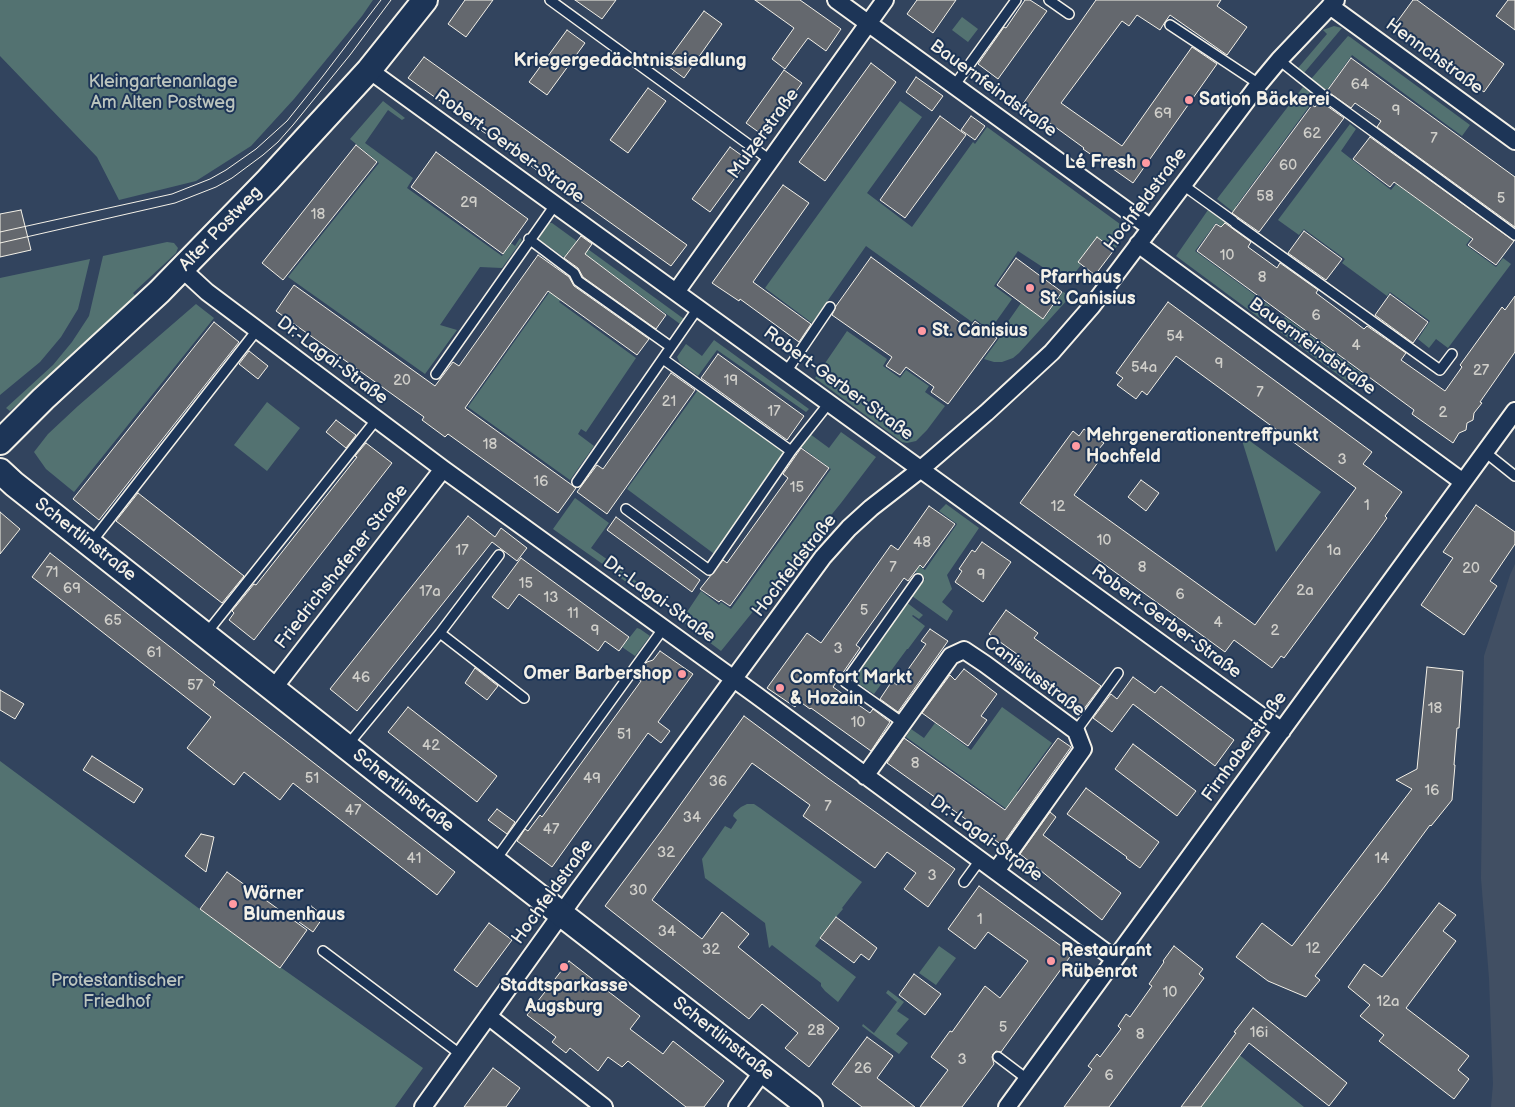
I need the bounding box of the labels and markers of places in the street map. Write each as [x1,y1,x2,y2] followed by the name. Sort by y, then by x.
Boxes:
[1199,89,1330,111] place label: Sation Bäckerei
[1183,94,1195,106] marker: Sation Bäckerei
[1065,152,1136,174] place label: Lé Fresh
[1140,157,1152,169] marker: Lé Fresh
[1040,267,1136,310] place label: Pfarrhaus St. Canisius
[1024,282,1036,294] marker: Pfarrhaus St. Canisius
[932,320,1028,342] place label: St. Canisius
[916,325,928,337] marker: St. Canisius
[1086,425,1319,468] place label: Mehrgenerationentreffpunkt Hochfeld
[1070,440,1082,452] marker: Mehrgenerationentreffpunkt Hochfeld
[523,663,672,685] place label: Omer Barbershop
[790,667,912,710] place label: Comfort Markt & Hozain
[676,668,688,680] marker: Omer Barbershop
[774,682,786,694] marker: Comfort Markt & Hozain
[243,883,345,926] place label: Wörner Blumenhaus
[227,898,239,910] marker: Wörner Blumenhaus
[1061,940,1152,982] place label: Restaurant Rübenrot
[1045,955,1057,967] marker: Restaurant Rübenrot
[558,961,570,973] marker: Stadtsparkasse Augsburg
[500,975,628,1018] place label: Stadtsparkasse Augsburg

